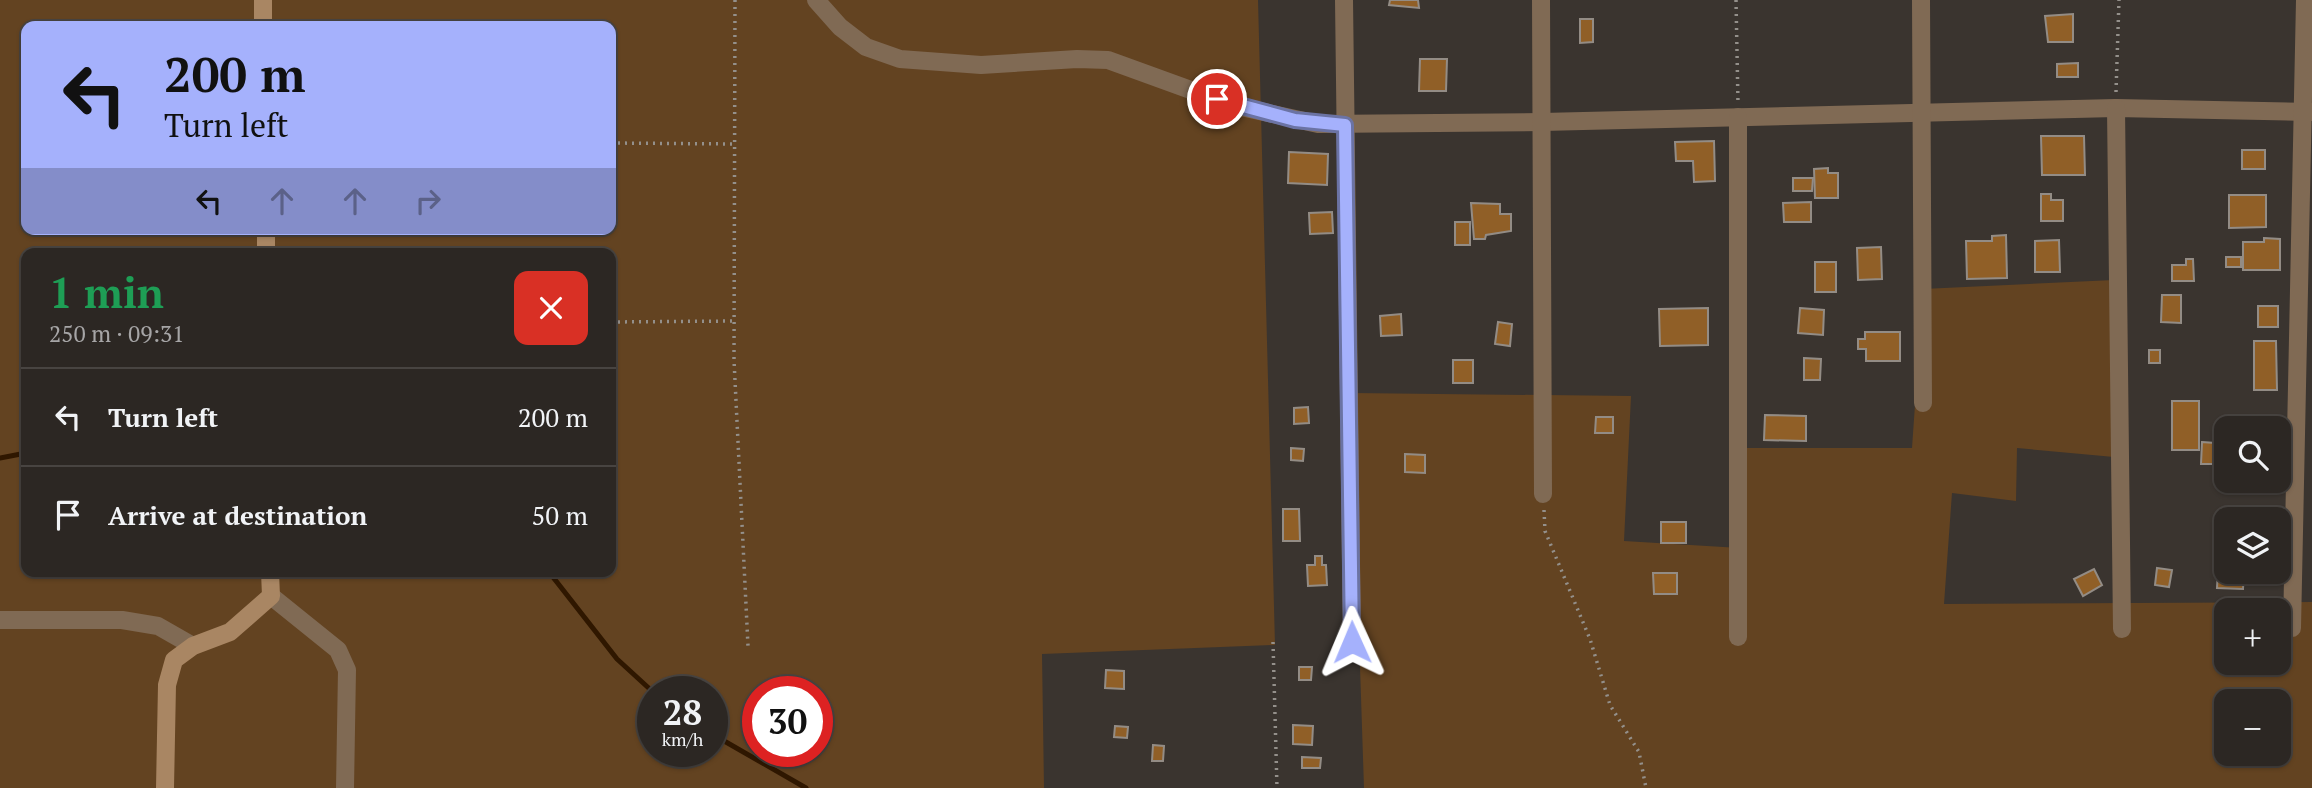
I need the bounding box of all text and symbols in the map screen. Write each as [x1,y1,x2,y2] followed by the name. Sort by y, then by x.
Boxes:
[164,41,306,106] text: 200 m
[49,49,140,140] icon: left
[1187,69,1247,129] pin
[1198,80,1236,118] icon: arrive
[164,104,288,146] text: Turn left
[190,182,228,220] icon: left
[263,182,301,220] icon: ahead
[336,182,374,220] icon: ahead
[409,182,447,220] icon: right
[49,264,164,320] text: 1 min
[514,271,588,345] button: close
[49,318,184,349] text: 250 m · 09:31
[49,398,87,436] icon: left
[108,400,218,434] text: Turn left
[518,400,588,434] text: 200 m
[2214,416,2291,766] map controls
[2214,416,2291,493] button: search
[49,496,87,534] icon: arrive
[108,498,367,532] text: Arrive at destination
[532,498,588,532] text: 50 m
[2214,507,2291,584] button: layers
[2214,598,2291,675] button: +
[1315,605,1389,679] position arrow
[742,676,833,767] speed limit sign: 30
[663,689,702,735] text: 28
[2214,689,2291,766] button: −
[662,727,703,751] text: km/h

